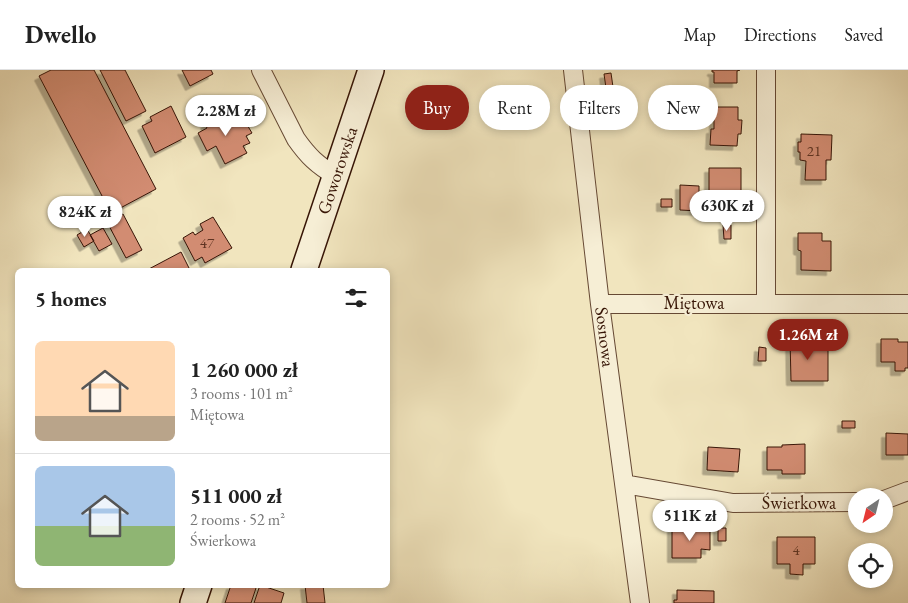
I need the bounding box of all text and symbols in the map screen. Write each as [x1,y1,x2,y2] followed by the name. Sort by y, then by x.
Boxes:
[25,19,96,50] text: Dwello
[684,23,716,46] text: Map
[744,23,816,46] text: Directions
[844,23,883,46] text: Saved
[405,85,469,130] chip: Buy
[479,85,550,130] chip: Rent
[560,85,638,130] chip: Filters
[648,85,718,130] chip: New
[174,94,278,137] pin: 2.28M zł
[196,100,256,121] text: 2.28M zł
[312,123,363,217] street label: Goworowska
[807,141,821,160] house number: 21
[681,190,773,232] pin: 630K zł
[700,195,754,216] text: 630K zł
[39,196,131,238] pin: 824K zł
[58,201,112,222] text: 824K zł
[200,233,215,252] house number: 47
[342,284,370,312] icon: filters
[35,285,107,312] text: 5 homes
[663,291,725,314] street label: Miętowa
[590,306,621,369] street label: Sosnowa
[756,318,860,361] pin: 1.26M zł
[778,324,838,345] text: 1.26M zł
[190,356,298,383] text: 1 260 000 zł
[75,361,135,421] icon: home
[190,383,293,404] text: 3 rooms · 101 m²
[190,404,244,425] text: Miętowa
[190,482,282,509] text: 511 000 zł
[75,486,135,546] icon: home
[848,488,892,532] north arrow
[848,488,893,588] map controls
[762,491,837,514] street label: Świerkowa
[644,500,736,542] pin: 511K zł
[663,505,717,526] text: 511K zł
[190,509,285,530] text: 2 rooms · 52 m²
[190,530,256,551] text: Świerkowa
[792,540,800,559] house number: 4
[848,543,893,588] button: locate

